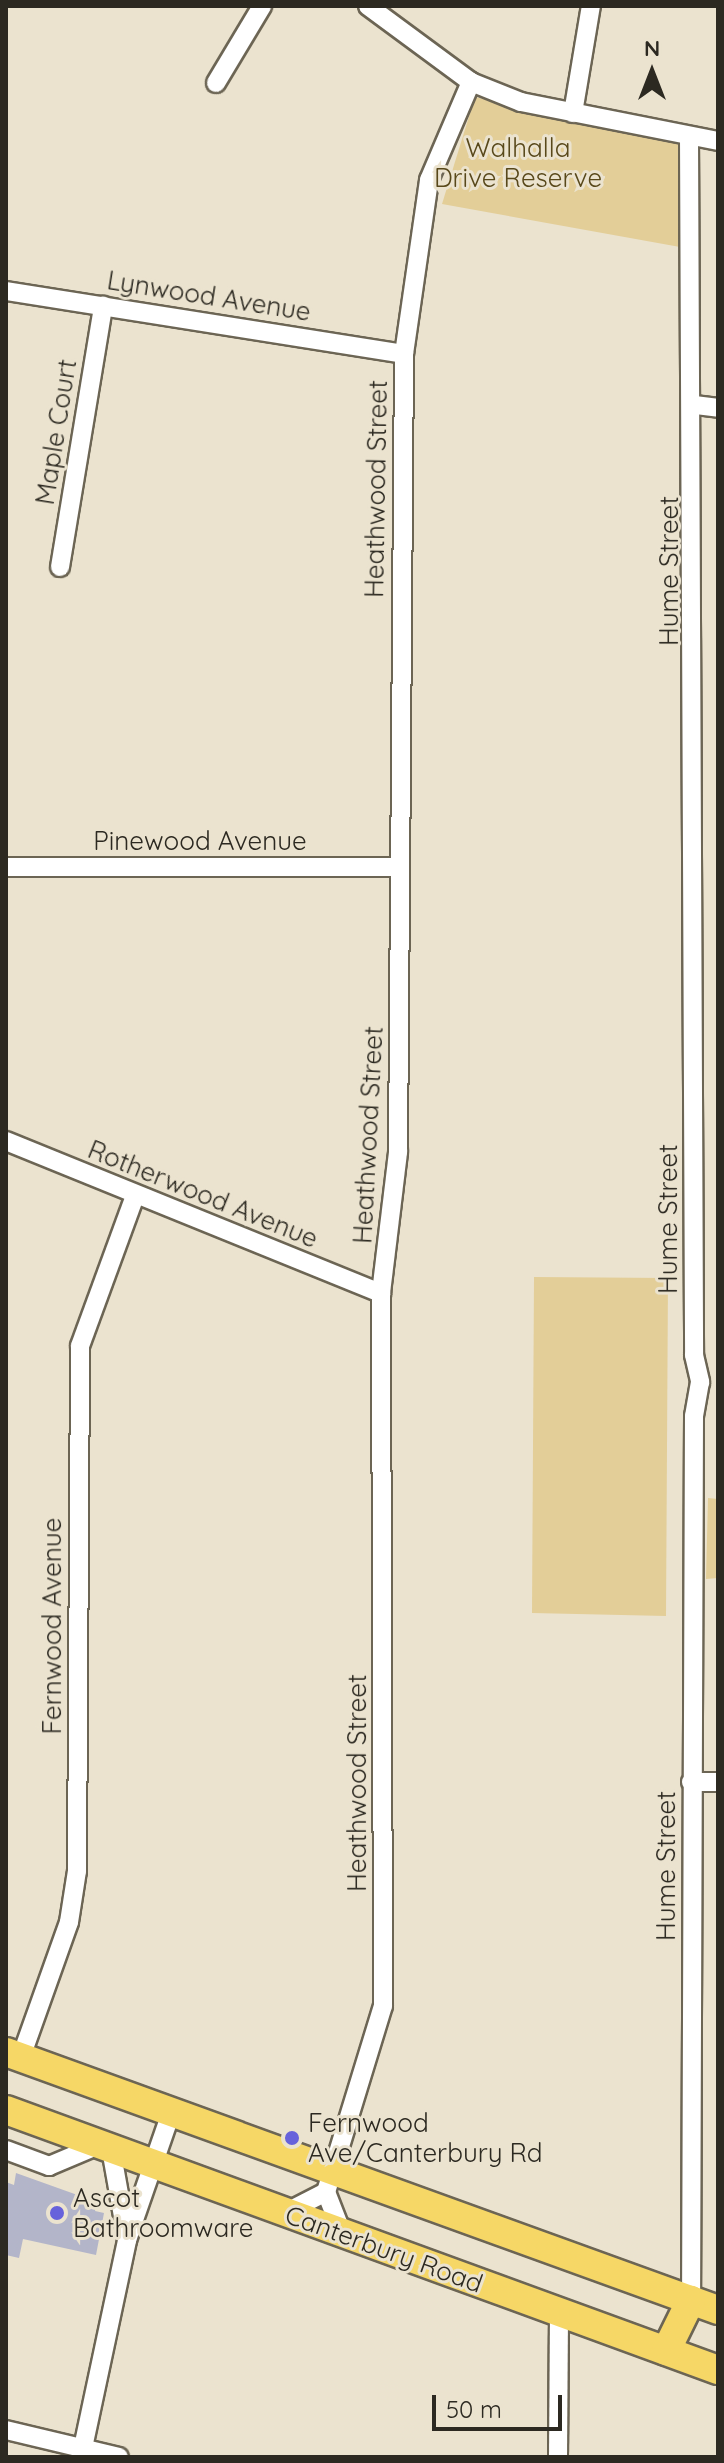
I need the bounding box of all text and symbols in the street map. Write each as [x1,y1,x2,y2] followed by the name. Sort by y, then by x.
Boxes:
[612,32,692,112] north arrow
[644,34,660,62] text: N
[434,132,602,194] park label: Walhalla Drive Reserve
[105,264,313,328] street label: Lynwood Avenue
[29,357,83,507] street label: Maple Court
[359,380,393,598] street label: Heathwood Street
[653,496,685,646] street label: Hume Street
[93,825,307,857] street label: Pinewood Avenue
[347,1025,389,1245] street label: Heathwood Street
[83,1134,323,1254] street label: Rotherwood Avenue
[652,1144,684,1294] street label: Hume Street
[36,1518,68,1734] street label: Fernwood Avenue
[341,1674,373,1892] street label: Heathwood Street
[650,1791,682,1941] street label: Hume Street
[308,2107,543,2168] place label: Fernwood Ave/Canterbury Rd
[283,2129,301,2147] marker: Fernwood Ave/Canterbury Rd
[73,2182,253,2244] place label: Ascot Bathroomware
[281,2199,487,2299] street label: Canterbury Road
[48,2204,66,2222] marker: Ascot Bathroomware
[436,2379,566,2429] scale bar
[446,2394,502,2424] text: 50 m

